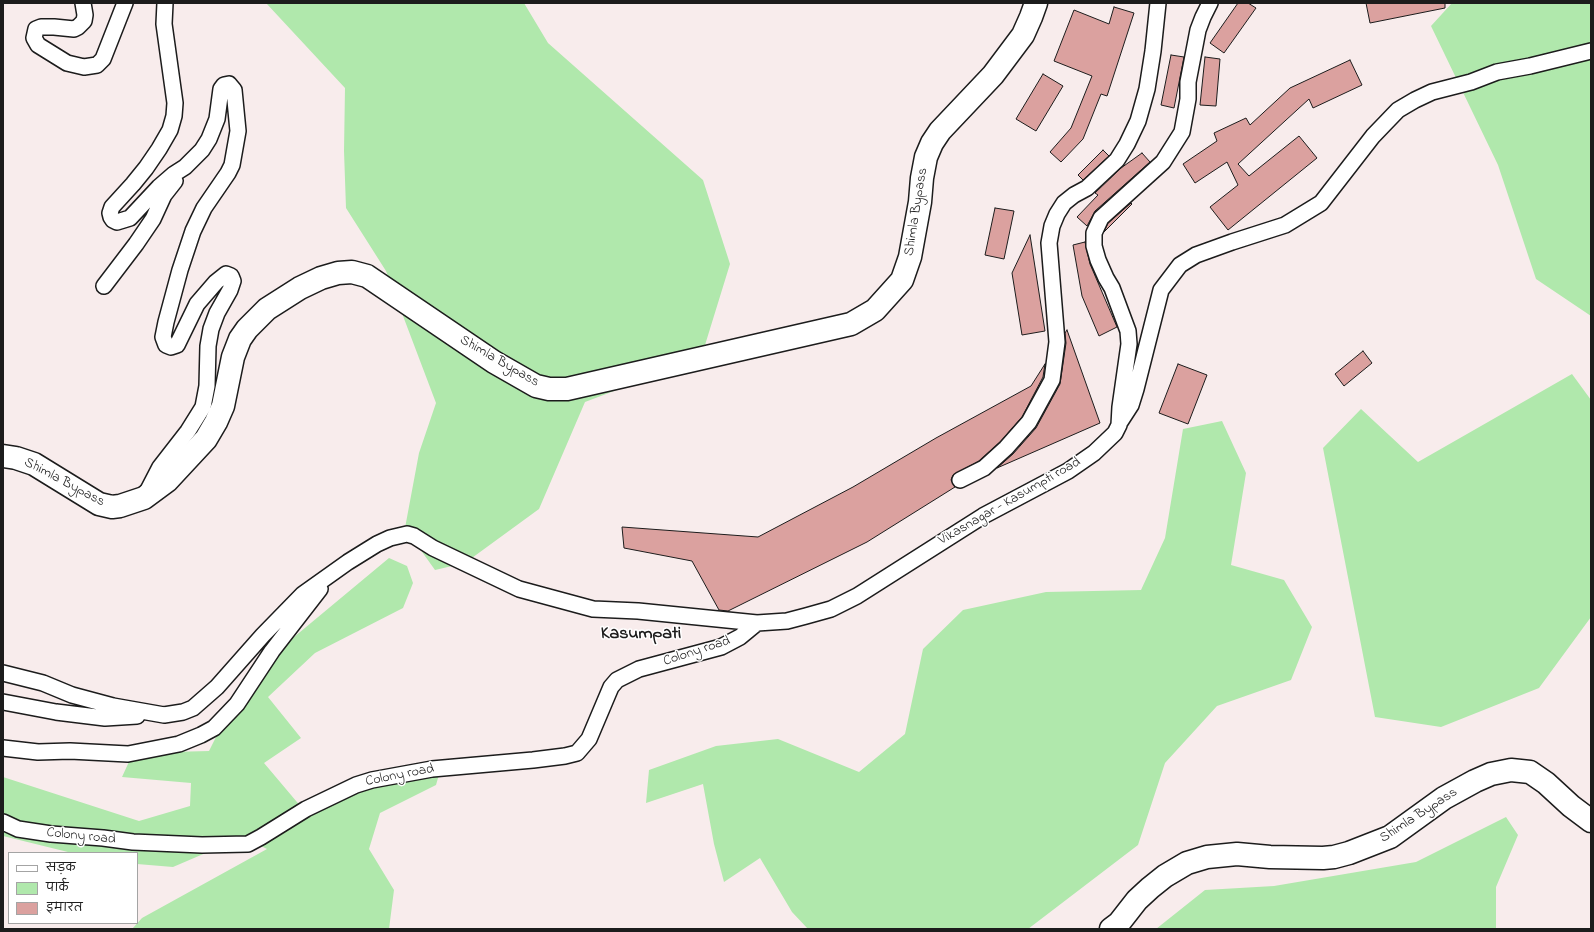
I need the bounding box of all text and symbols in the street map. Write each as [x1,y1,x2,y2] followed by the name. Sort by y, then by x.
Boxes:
[902,167,932,257] street label: Shimla Bypass
[456,332,542,392] street label: Shimla Bypass
[936,454,1084,550] street label: Vikasnagar - Kasumpti road
[21,455,107,511] street label: Shimla Bypass
[601,624,681,646] district label: Kasumpati
[661,633,733,671] street label: Colony road
[364,761,436,791] street label: Colony road
[1377,785,1461,847] street label: Shimla Bypass
[46,825,116,849] street label: Colony road
[8,852,138,924] legend
[46,859,76,877] text: सड़क
[46,879,69,897] text: पार्क
[46,899,83,917] text: इमारत

